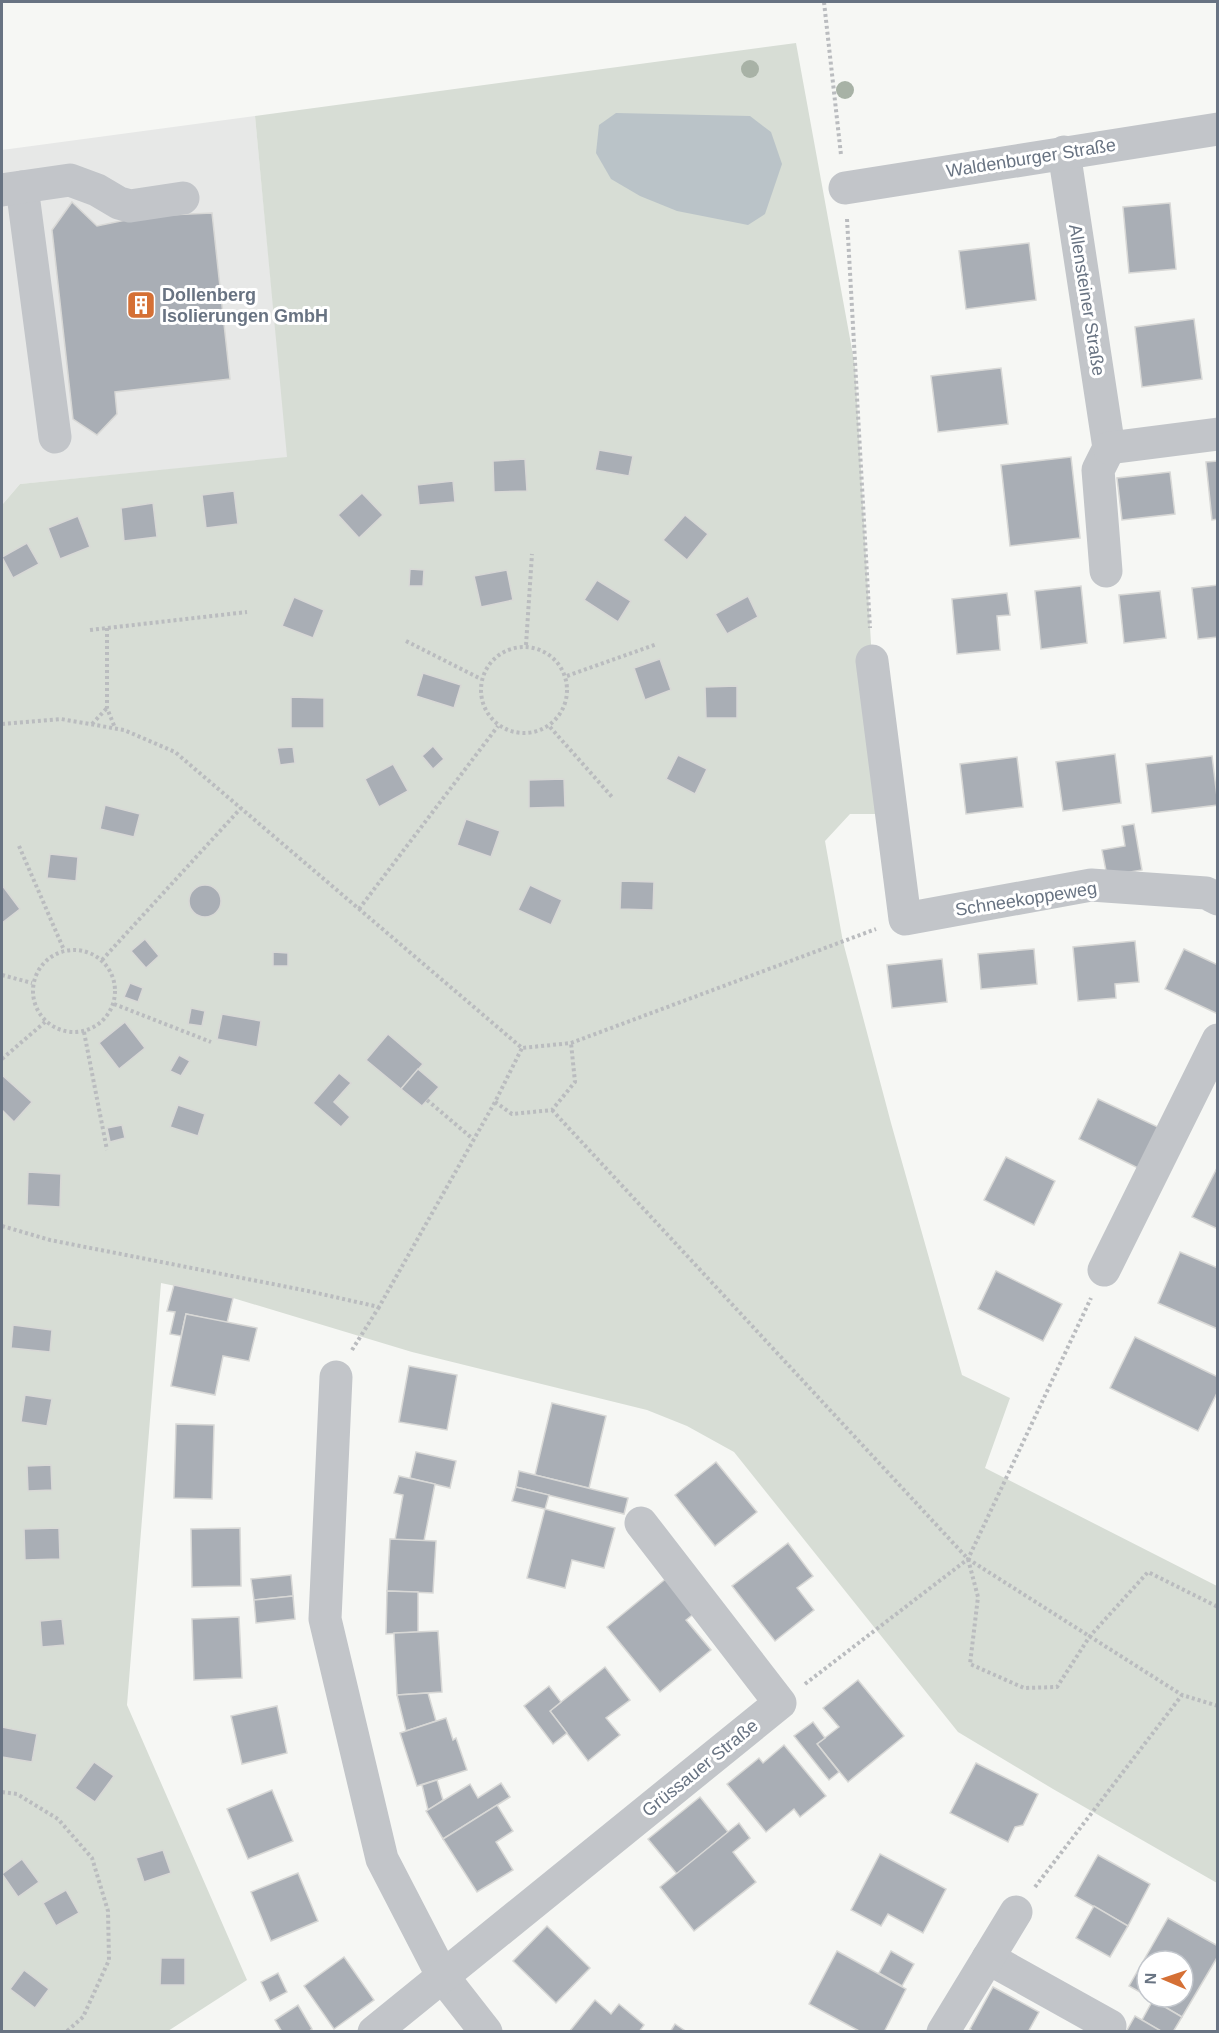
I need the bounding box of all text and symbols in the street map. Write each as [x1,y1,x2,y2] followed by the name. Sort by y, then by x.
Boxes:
[945,135,1117,181] street label: Waldenburger Straße
[1065,223,1109,377] street label: Allensteiner Straße
[162,285,328,326] place label: Dollenberg Isolierungen GmbH
[125,289,157,321] building icon: Dollenberg Isolierungen GmbH
[954,878,1098,920] street label: Schneekoppeweg
[638,1715,762,1821] street label: Grüssauer Straße
[1135,1949,1195,2009] north arrow
[1142,1972,1159,1985] text: N

